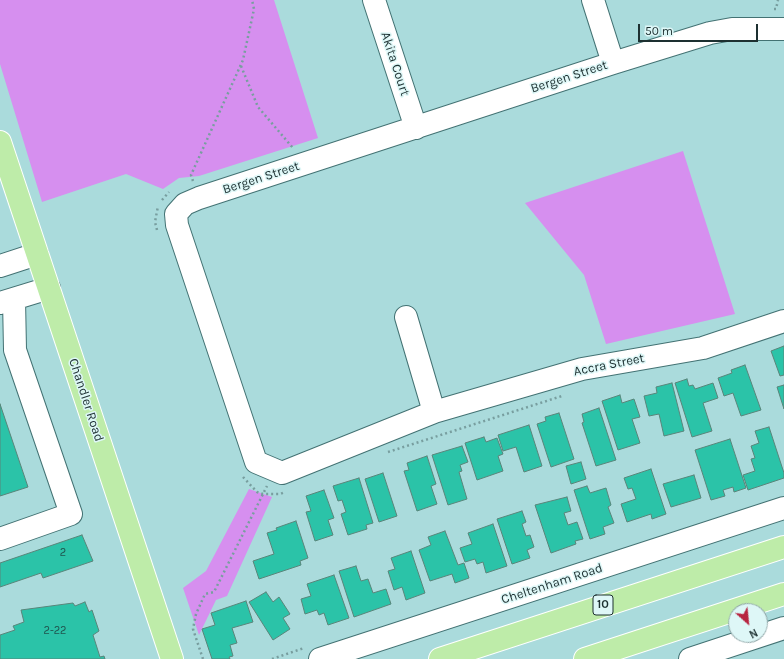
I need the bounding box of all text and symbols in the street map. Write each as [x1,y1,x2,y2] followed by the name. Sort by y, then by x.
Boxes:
[640,16,760,42] scale bar
[645,24,673,38] text: 50 m
[377,30,413,98] street label: Akita Court
[529,57,609,97] street label: Bergen Street
[221,158,301,198] street label: Bergen Street
[572,351,646,379] street label: Accra Street
[65,356,107,444] street label: Chandler Road
[60,546,66,560] house number: 2
[499,560,605,608] street label: Cheltenham Road
[593,595,613,615] road number: 10
[728,603,768,643] north arrow
[44,624,66,638] house number: 2-22
[747,626,760,641] text: N

